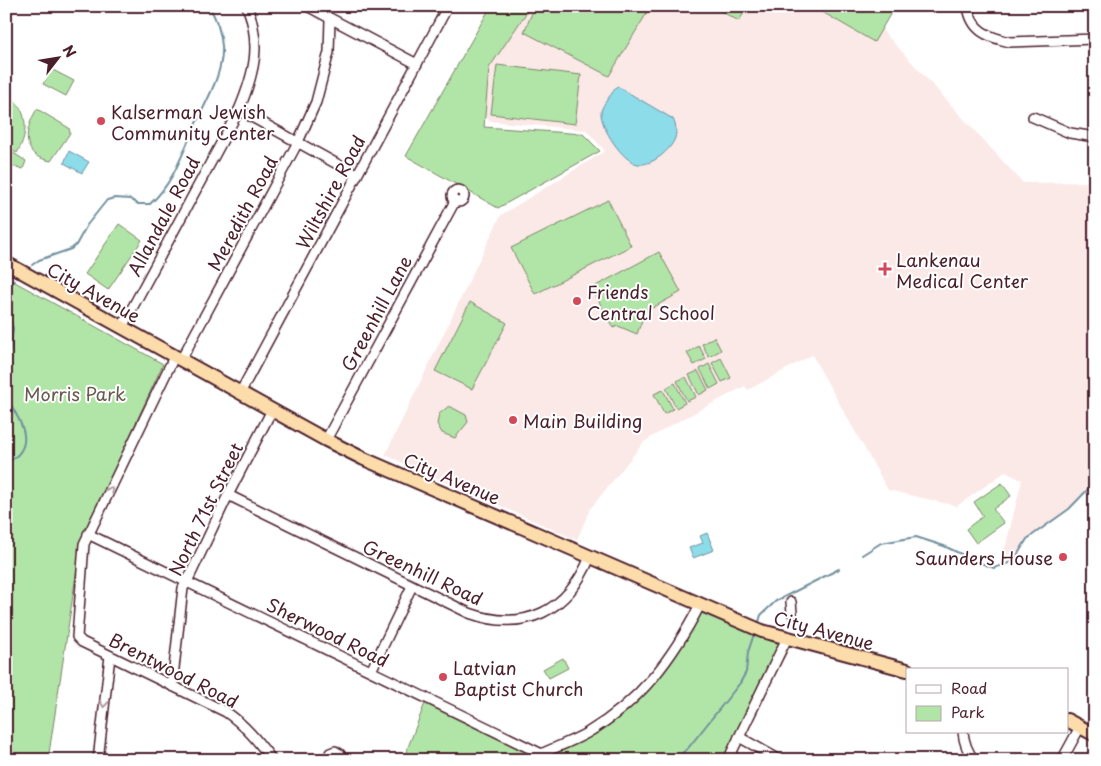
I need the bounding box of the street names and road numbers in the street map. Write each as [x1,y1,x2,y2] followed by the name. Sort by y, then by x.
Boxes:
[289,130,371,254] street label: Wiltshire Road
[120,151,206,281] street label: Allandale Road
[200,151,284,275] street label: Meredith Road
[334,250,418,376] street label: Greenhill Lane
[42,255,146,329] street label: City Avenue
[161,438,249,580] street label: North 71st Street
[399,445,505,511] street label: City Avenue
[359,532,487,612] street label: Greenhill Road
[262,591,394,673] street label: Sherwood Road
[771,604,877,656] street label: City Avenue
[105,626,243,714] street label: Brentwood Road

